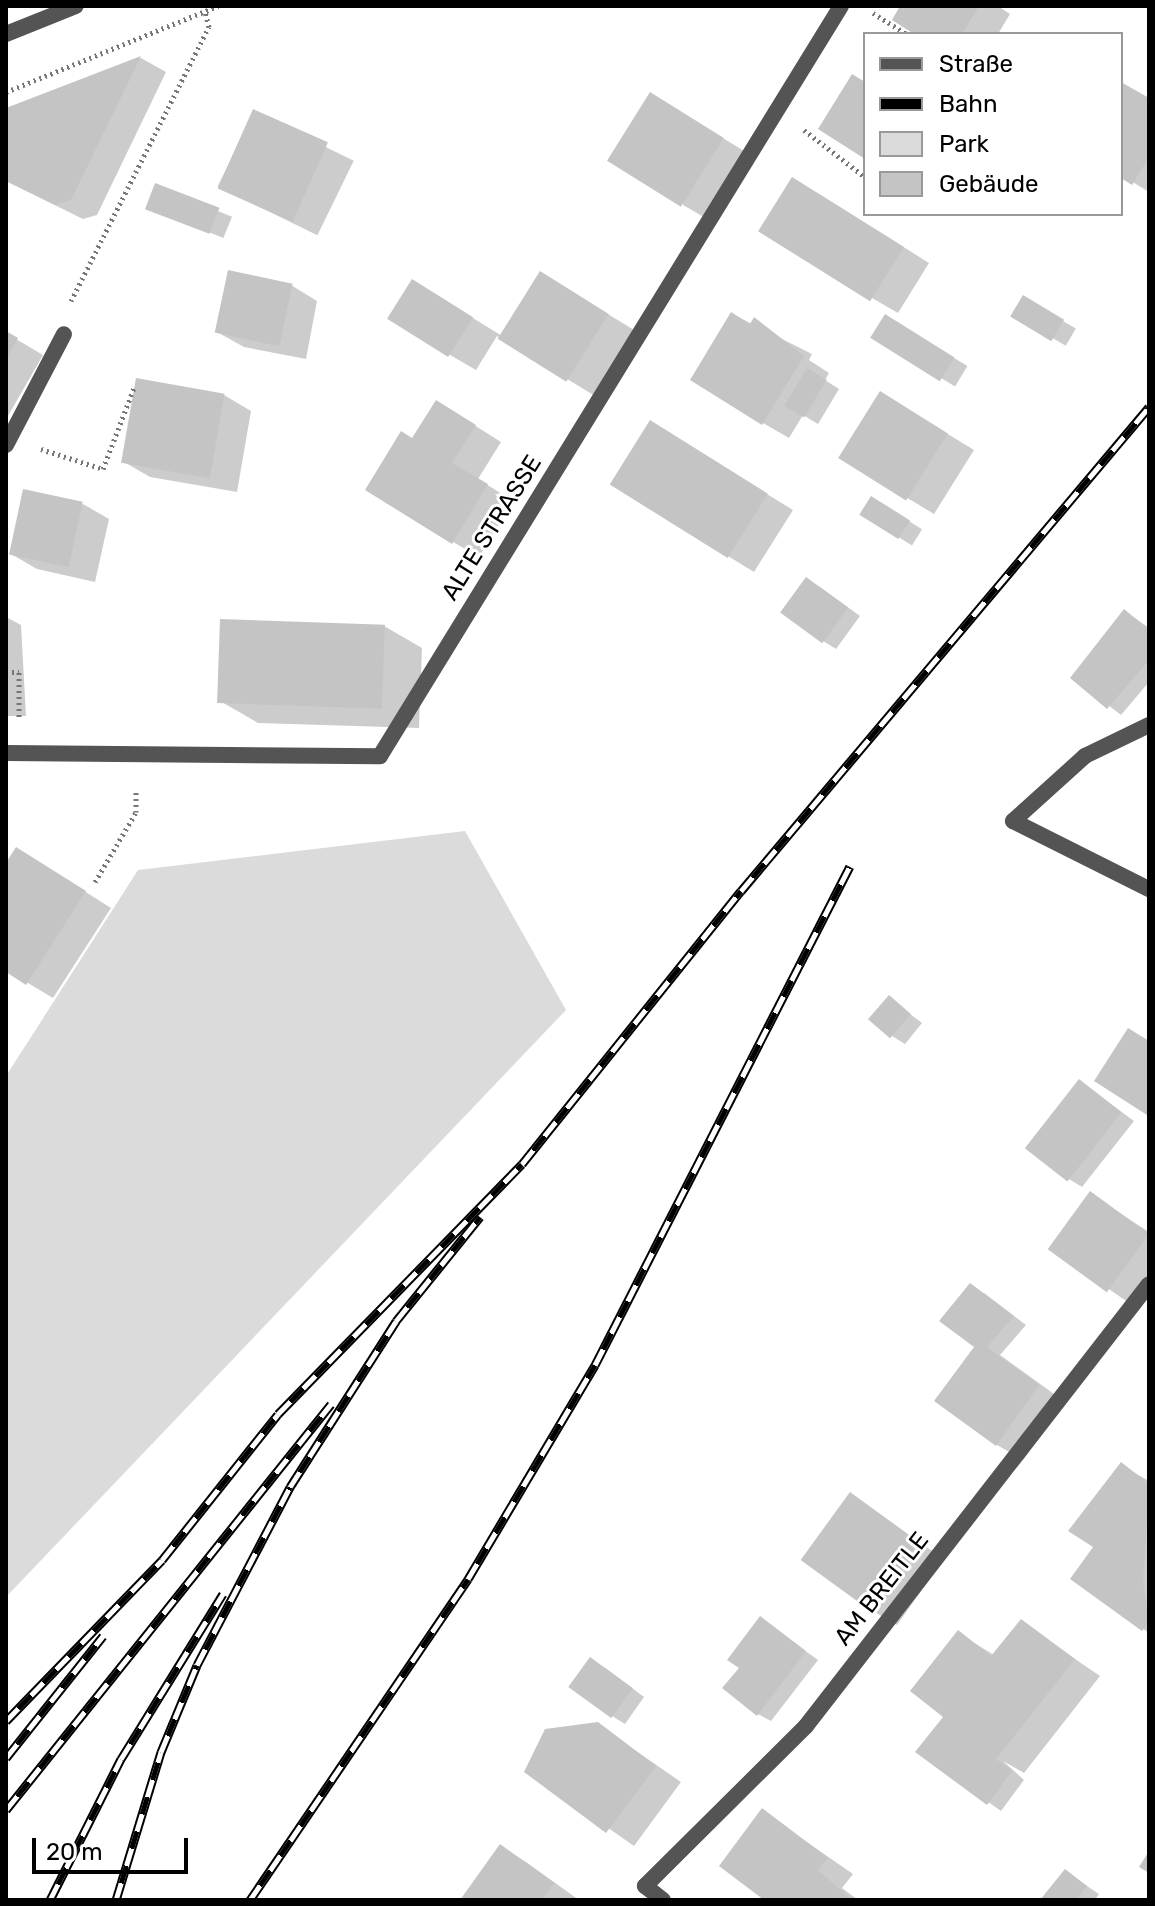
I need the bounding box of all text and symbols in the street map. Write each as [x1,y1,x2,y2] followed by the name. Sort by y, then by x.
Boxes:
[863,32,1123,216] legend
[939,50,1013,78] text: Straße
[939,90,997,118] text: Bahn
[939,130,989,158] text: Park
[939,170,1038,198] text: Gebäude
[436,450,548,606] street label: ALTE STRASSE
[829,1527,935,1651] street label: AM BREITLE
[36,1822,192,1872] scale bar
[46,1838,103,1866] text: 20 m

